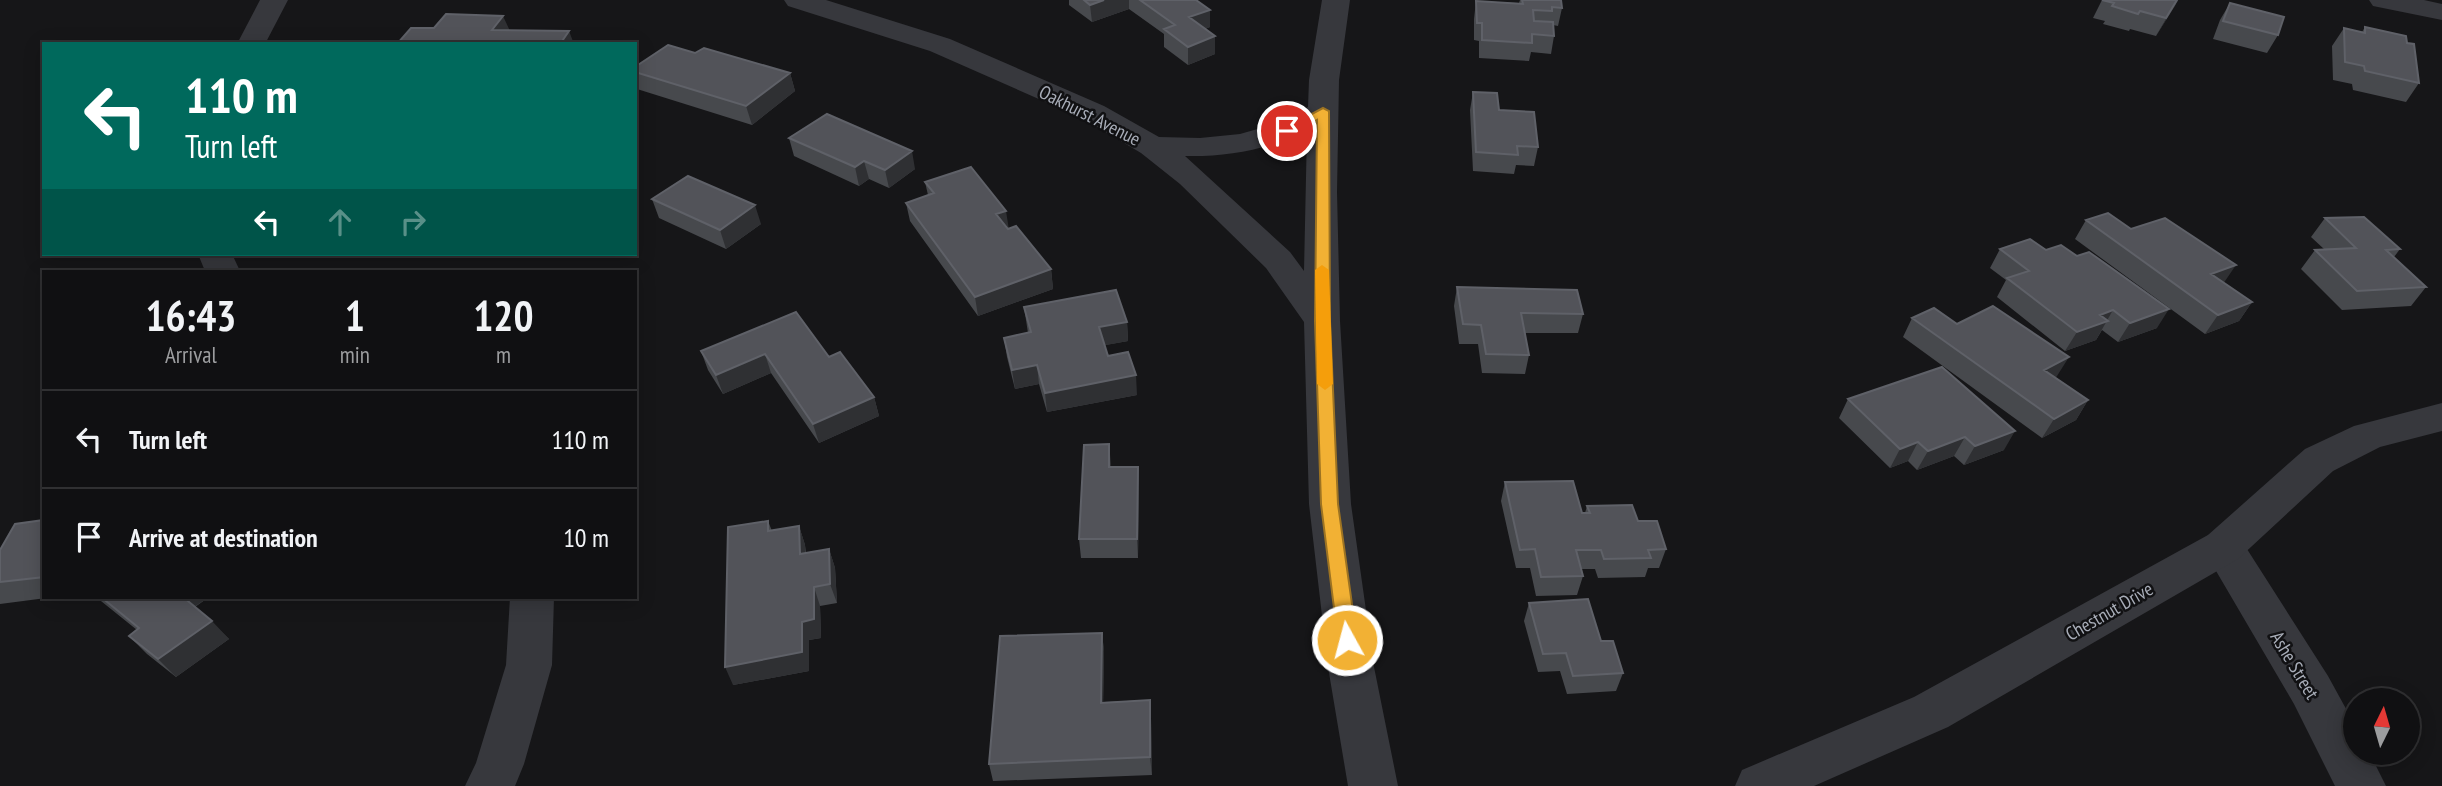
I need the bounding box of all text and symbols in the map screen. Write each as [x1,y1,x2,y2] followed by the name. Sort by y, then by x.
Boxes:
[185,63,298,127] text: 110 m
[70,70,161,161] icon: left
[1035,79,1145,151] street label: Oakhurst Avenue
[1257,101,1317,161] pin
[1268,112,1306,150] icon: arrive
[185,125,277,167] text: Turn left
[248,203,286,241] icon: left
[321,203,359,241] icon: ahead
[394,203,432,241] icon: right
[145,288,236,343] text: 16:43
[345,288,365,343] text: 1
[473,288,534,343] text: 120
[165,340,217,369] text: Arrival
[340,340,370,369] text: min
[496,340,511,369] text: m
[70,420,108,458] icon: left
[129,423,207,456] text: Turn left
[551,423,609,456] text: 110 m
[70,518,108,556] icon: arrive
[129,521,318,554] text: Arrive at destination
[563,521,609,554] text: 10 m
[2061,576,2157,646] street label: Chestnut Drive
[1310,603,1384,677] position arrow
[2265,627,2325,704] street label: Ashe Street
[2343,688,2420,765] north arrow
[2343,688,2420,765] map controls

